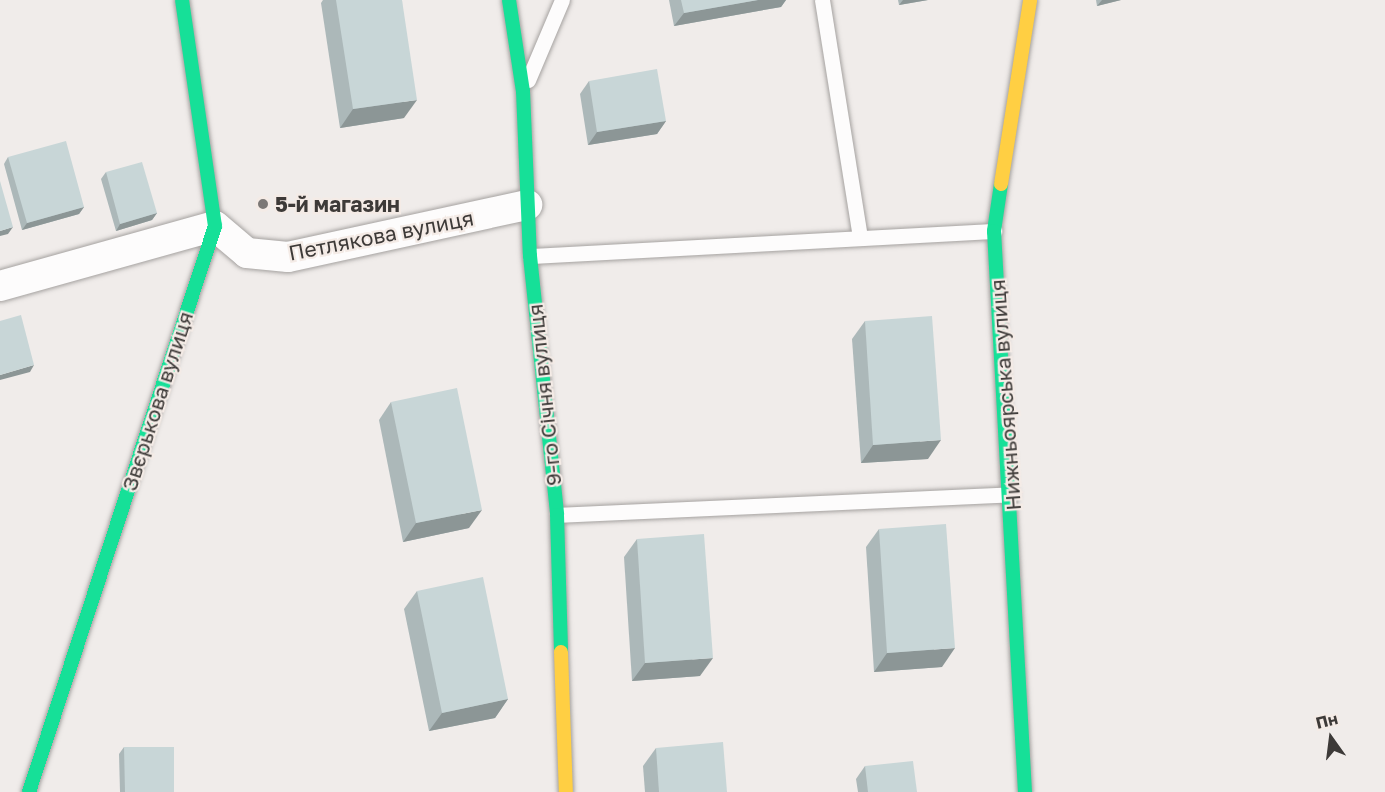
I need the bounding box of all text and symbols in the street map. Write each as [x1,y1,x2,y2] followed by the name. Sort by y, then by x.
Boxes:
[275,191,400,217] place label: 5-й магазин
[256,197,270,211] marker: 5-й магазин
[286,205,476,265] street label: Петлякова вулиця
[984,279,1026,511] street label: Нижньоярська вулиця
[522,303,566,487] street label: 9-го Січня вулиця
[116,308,198,494] street label: Звєрькова вулиця
[1301,708,1361,768] north arrow
[1314,708,1340,733] text: Пн

